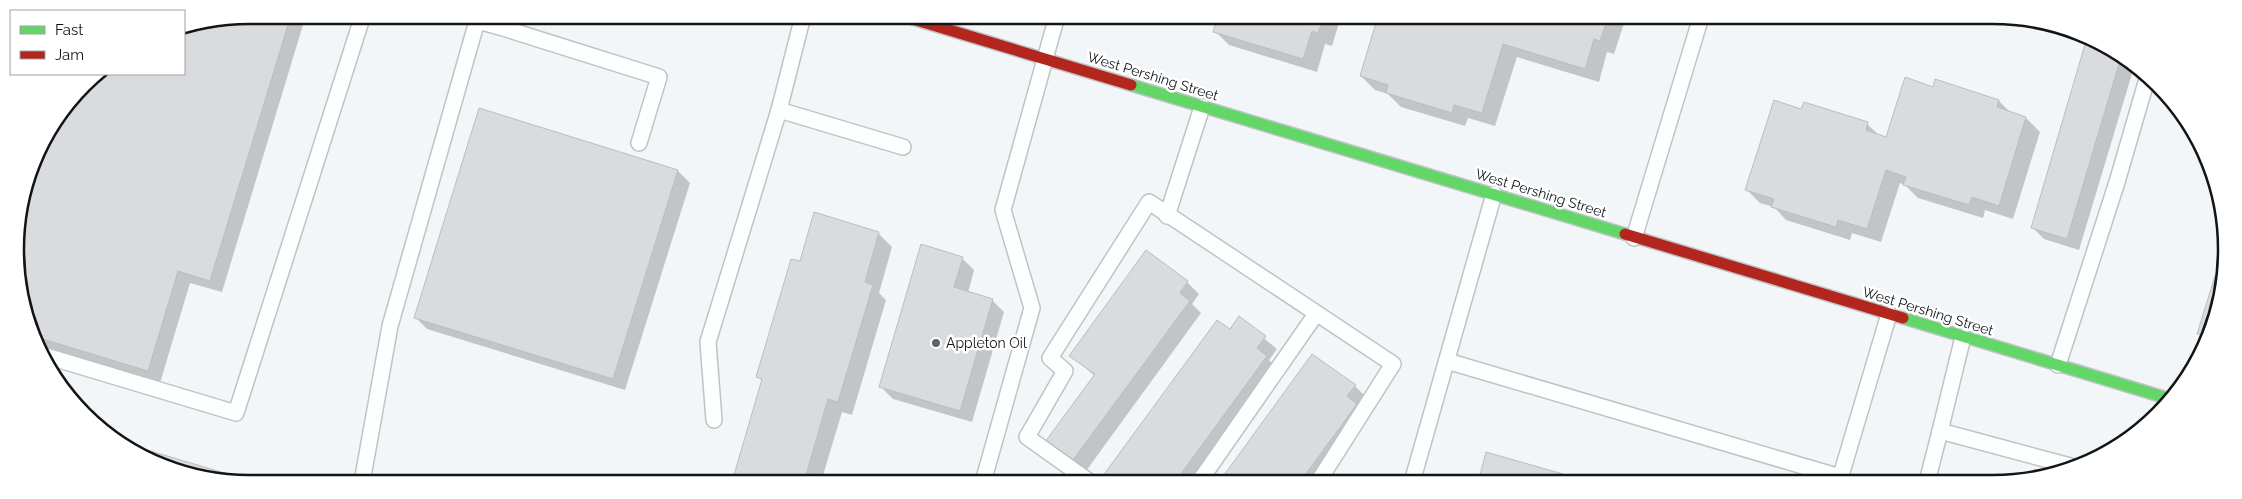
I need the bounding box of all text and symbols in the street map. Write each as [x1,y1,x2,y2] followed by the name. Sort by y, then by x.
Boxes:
[10,10,185,75] legend
[55,21,83,39] text: Fast
[55,46,84,64] text: Jam
[1086,48,1221,104] street label: West Pershing Street
[1474,165,1609,221] street label: West Pershing Street
[1861,283,1996,339] street label: West Pershing Street
[946,335,1027,351] place label: Appleton Oil
[930,337,942,349] marker: Appleton Oil

